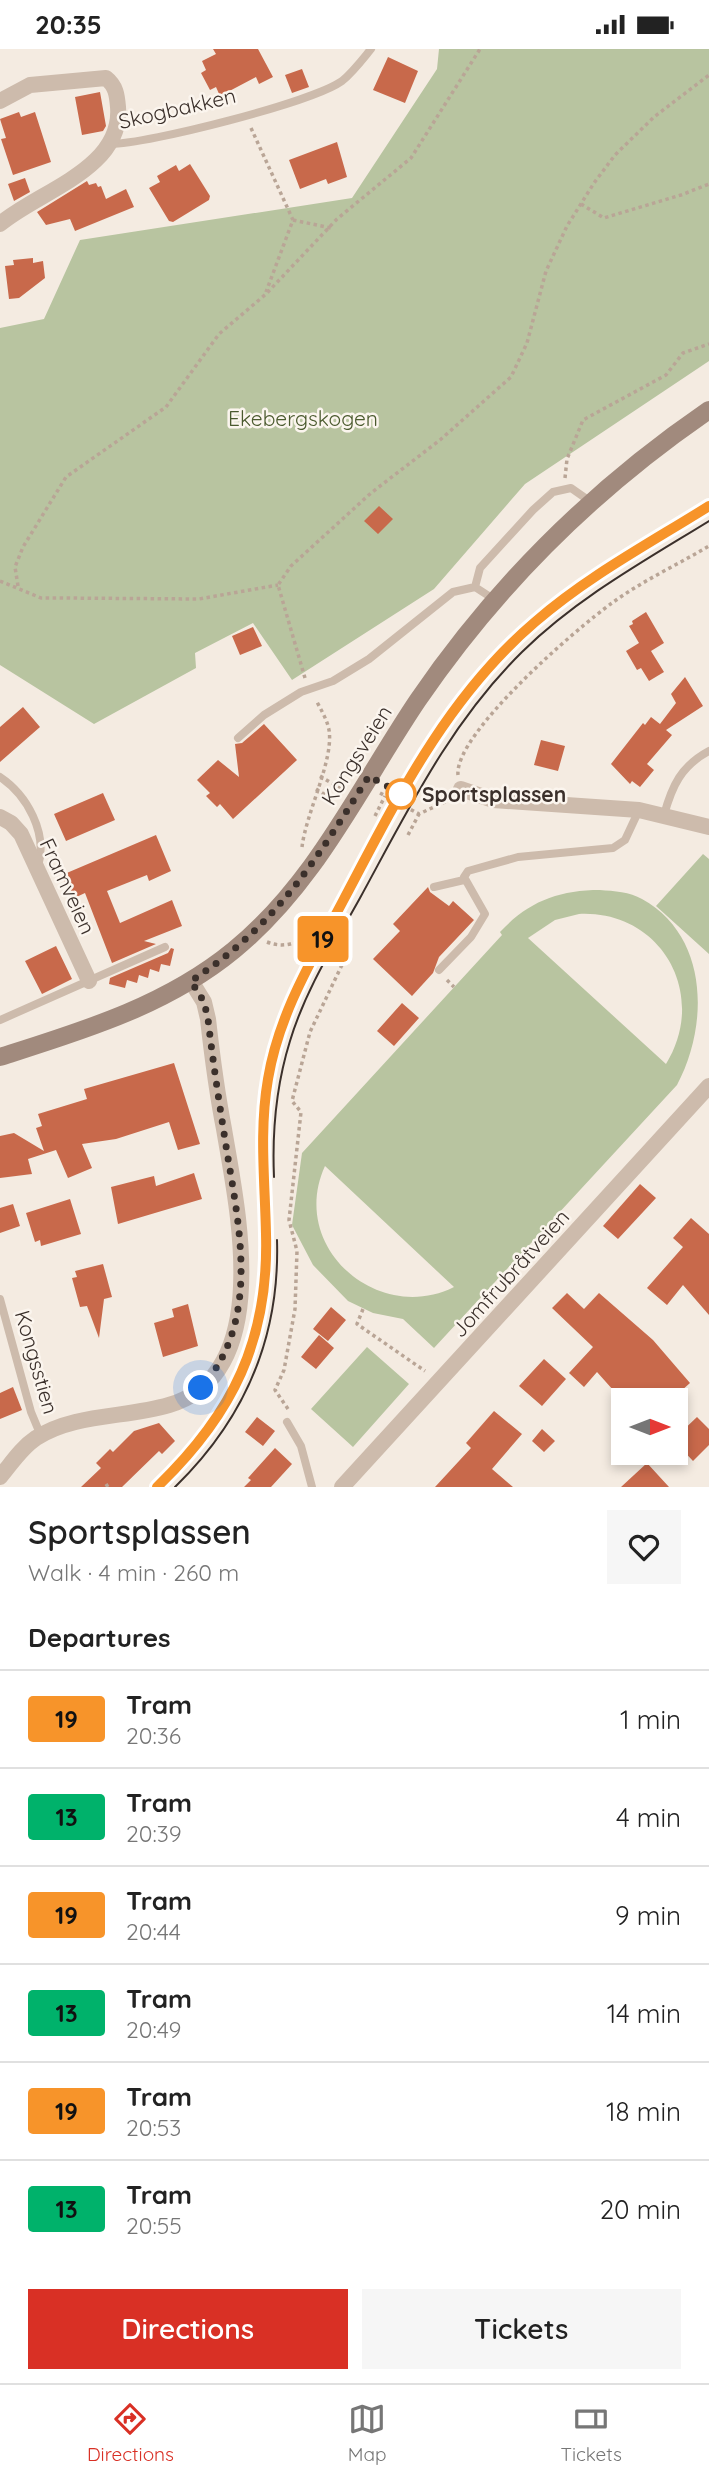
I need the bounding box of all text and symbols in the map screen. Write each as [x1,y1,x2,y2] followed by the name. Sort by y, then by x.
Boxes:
[35,8,102,41] text: 20:35
[116,82,238,134] street label: Skogbakken
[228,405,378,431] park label: Ekebergskogen
[315,700,397,810] street label: Kongsveien
[386,779,416,809] marker: Sportsplassen
[422,781,566,807] place label: Sportsplassen
[35,834,101,938] street label: Framveien
[292,916,354,962] line badge: 19
[312,924,334,954] text: 19
[446,1204,574,1342] street label: Jomfrubråtveien
[10,1307,64,1417] street label: Kongsstien
[183,1370,218,1405] your location
[611,1388,688,1465] north arrow
[611,1388,688,1465] map controls
[607,1510,681,1584] button: heart
[28,1511,251,1552] text: Sportsplassen
[28,1558,239,1587] text: Walk · 4 min · 260 m
[28,1621,171,1654] text: Departures
[126,1688,192,1721] text: Tram
[620,1703,681,1736] text: 1 min
[55,1704,78,1734] text: 19
[126,1721,181,1750] text: 20:36
[126,1786,192,1819] text: Tram
[616,1801,681,1834] text: 4 min
[55,1802,78,1832] text: 13
[126,1819,182,1848] text: 20:39
[126,1884,192,1917] text: Tram
[615,1899,681,1932] text: 9 min
[55,1900,78,1930] text: 19
[126,1917,181,1946] text: 20:44
[126,1982,192,2015] text: Tram
[607,1997,681,2030] text: 14 min
[55,1998,78,2028] text: 13
[126,2015,181,2044] text: 20:49
[126,2080,192,2113] text: Tram
[606,2095,681,2128] text: 18 min
[55,2096,78,2126] text: 19
[126,2113,181,2142] text: 20:53
[126,2178,192,2211] text: Tram
[600,2193,681,2226] text: 20 min
[55,2194,78,2224] text: 13
[126,2211,182,2240] text: 20:55
[28,2289,348,2369] button: Directions
[362,2289,681,2369] button: Tickets
[87,2400,174,2466] tab: Directions
[348,2400,387,2466] tab: Map
[560,2400,622,2466] tab: Tickets

